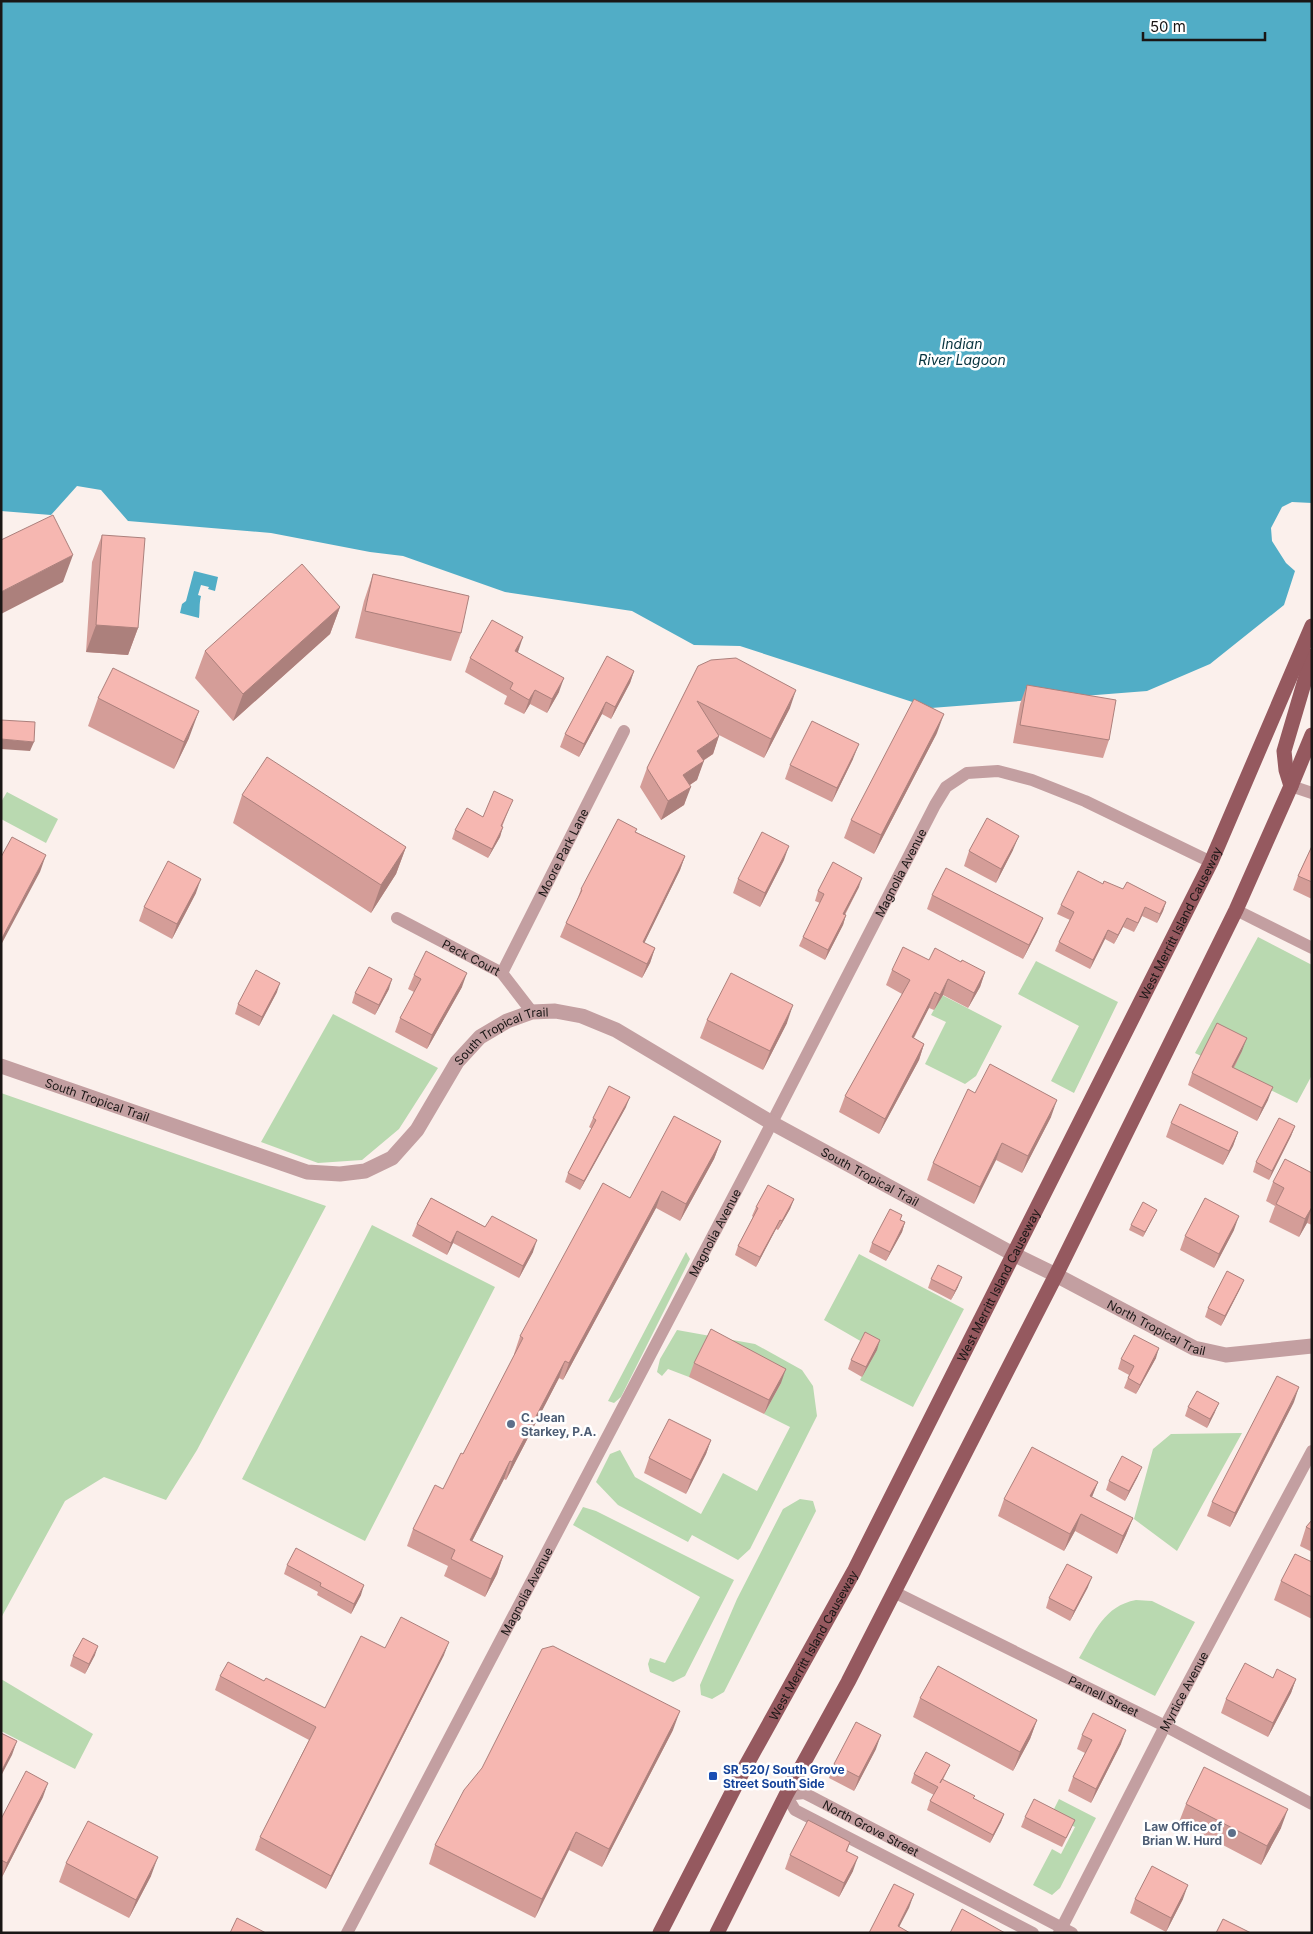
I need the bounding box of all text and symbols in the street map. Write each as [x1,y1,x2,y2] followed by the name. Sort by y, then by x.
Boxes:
[1143,10,1266,42] scale bar
[1150,17,1186,36] text: 50 m
[918,335,1006,368] water label: Indian River Lagoon
[534,806,591,899] street label: Moore Park Lane
[871,826,929,919] street label: Magnolia Avenue
[1135,844,1224,1002] street label: West Merritt Island Causeway
[440,936,503,978] street label: Peck Court
[451,1004,549,1068] street label: South Tropical Trail
[43,1074,152,1124] street label: South Tropical Trail
[818,1144,922,1209] street label: South Tropical Trail
[685,1186,744,1279] street label: Magnolia Avenue
[953,1206,1043,1364] street label: West Merritt Island Causeway
[1105,1296,1207,1358] street label: North Tropical Trail
[521,1410,597,1439] place label: C. Jean Starkey, P.A.
[505,1418,517,1430] marker: C. Jean Starkey, P.A.
[497,1545,556,1638] street label: Magnolia Avenue
[765,1567,861,1723] street label: West Merritt Island Causeway
[1156,1649,1211,1734] street label: Myrtice Avenue
[1066,1672,1141,1719] street label: Parnell Street
[723,1762,845,1791] place label: SR 520/ South Grove Street South Side
[707,1770,719,1782] marker: SR 520/ South Grove Street South Side
[820,1797,922,1859] street label: North Grove Street
[1142,1819,1222,1848] place label: Law Office of Brian W. Hurd
[1226,1827,1238,1839] marker: Law Office of Brian W. Hurd

